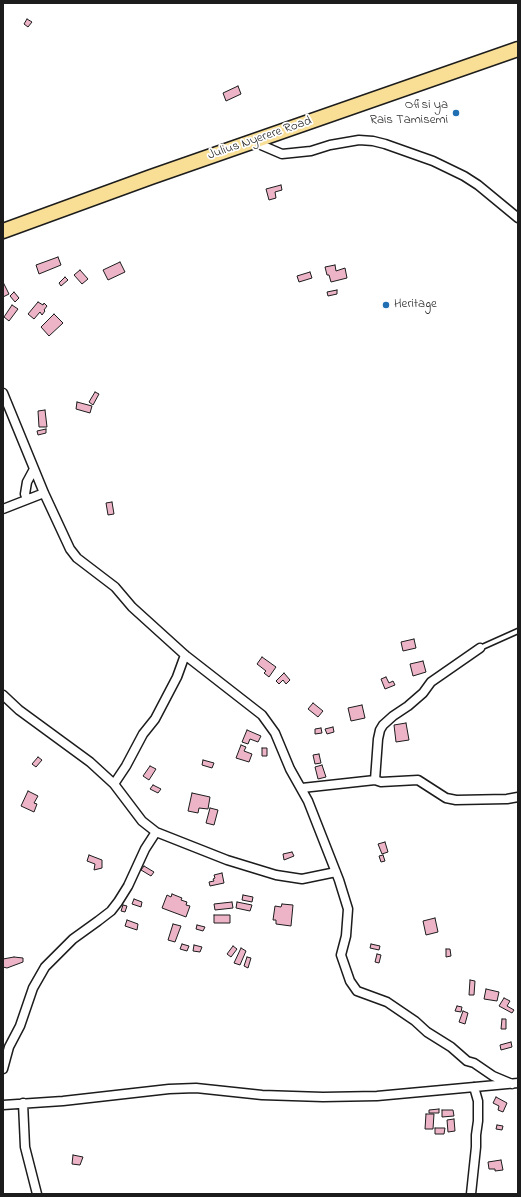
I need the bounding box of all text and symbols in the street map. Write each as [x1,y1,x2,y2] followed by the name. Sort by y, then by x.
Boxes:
[370,98,448,129] place label: Ofisi ya Rais Tamisemi
[451,108,461,118] marker: Ofisi ya Rais Tamisemi
[206,114,314,164] street label: Julius Nyerere Road
[394,297,437,313] place label: Heritage
[381,300,391,310] marker: Heritage

